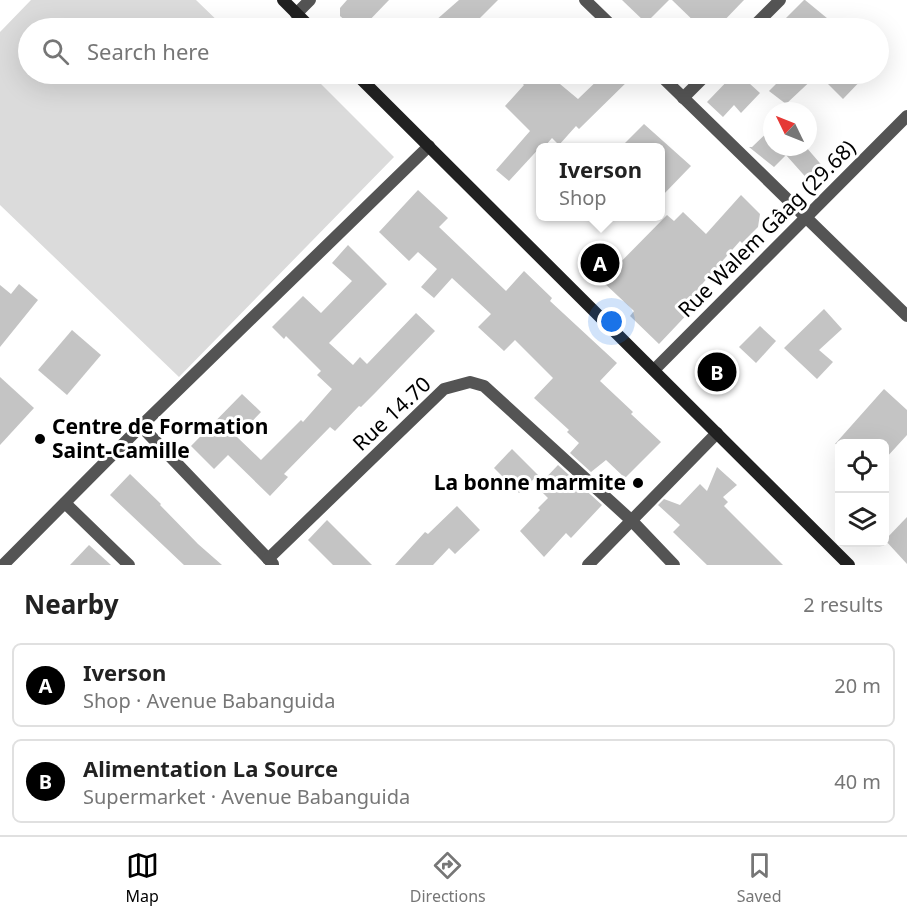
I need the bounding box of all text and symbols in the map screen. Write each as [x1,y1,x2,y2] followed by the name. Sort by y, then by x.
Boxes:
[18,18,889,84] search box
[39,35,72,68] icon: search
[87,36,209,66] text: Search here
[763,102,817,156] north arrow
[672,134,861,323] street label: Rue Walem Gâag (29.68)
[536,143,665,221] popup
[559,154,642,184] text: Iverson
[559,184,607,211] text: Shop
[580,240,620,286] pin: A
[597,307,626,336] your location
[698,350,736,394] pin: B
[346,370,436,457] street label: Rue 14.70
[52,412,268,464] place label: Centre de Formation Saint-Camille
[33,432,47,446] marker: Centre de Formation Saint-Camille
[835,439,889,547] map controls
[835,439,889,493] button: locate
[434,468,626,496] place label: La bonne marmite
[631,476,645,490] marker: La bonne marmite
[835,493,889,547] button: layers
[24,586,119,622] text: Nearby
[803,591,883,618] text: 2 results
[83,657,166,687] text: Iverson
[39,672,52,699] text: A
[834,672,881,699] text: 20 m
[83,687,335,714] text: Shop · Avenue Babanguida
[83,753,338,783] text: Alimentation La Source
[39,768,52,795] text: B
[834,768,881,795] text: 40 m
[83,783,410,810] text: Supermarket · Avenue Babanguida
[125,849,159,907] tab: Map
[410,849,486,907] tab: Directions
[737,849,781,907] tab: Saved

